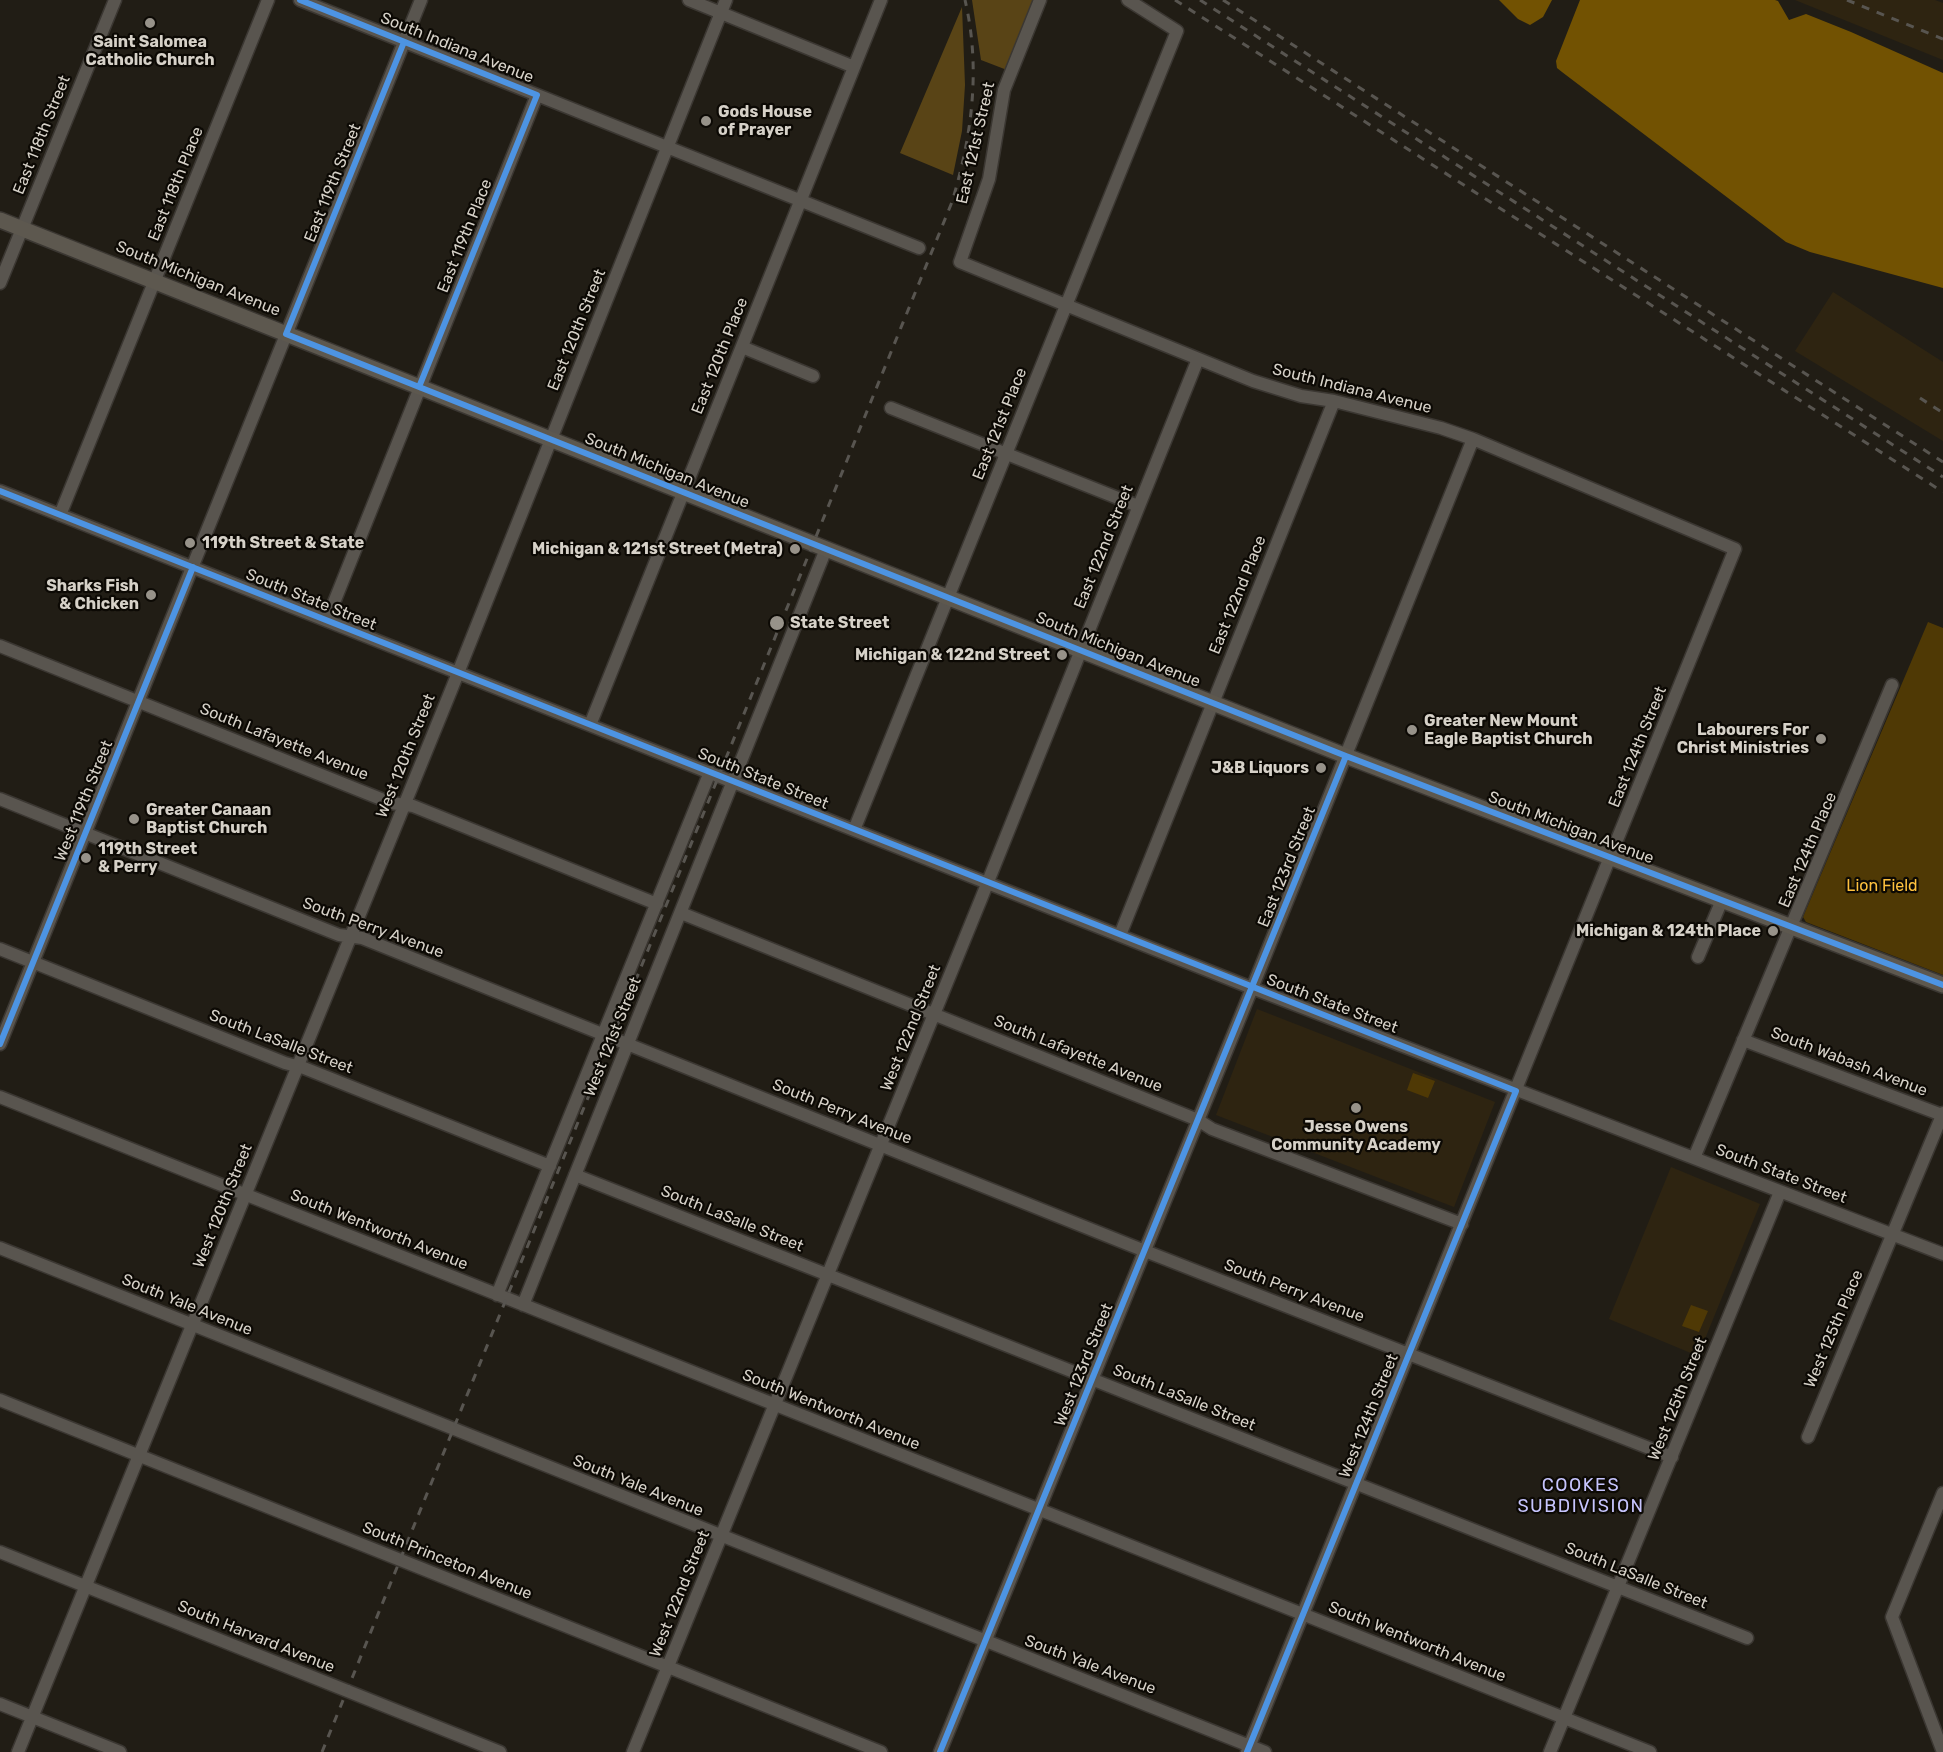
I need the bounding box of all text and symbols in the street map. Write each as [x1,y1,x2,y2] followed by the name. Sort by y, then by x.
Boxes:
[378,8,536,88] street label: South Indiana Avenue
[143,16,157,30] marker: Saint Salomea Catholic Church
[85,32,215,70] place label: Saint Salomea Catholic Church
[9,73,75,197] street label: East 118th Street
[953,80,999,206] street label: East 121st Street
[718,102,812,140] place label: Gods House of Prayer
[699,114,713,128] marker: Gods House of Prayer
[300,121,366,245] street label: East 119th Street
[144,124,208,244] street label: East 118th Place
[433,176,497,296] street label: East 119th Place
[113,237,283,321] street label: South Michigan Avenue
[544,266,610,394] street label: East 120th Street
[688,295,752,417] street label: East 120th Place
[1270,360,1434,418] street label: South Indiana Avenue
[969,365,1031,483] street label: East 121st Place
[582,429,752,513] street label: South Michigan Avenue
[1070,482,1138,612] street label: East 122nd Street
[202,533,364,553] place label: 119th Street & State
[1205,533,1271,657] street label: East 122nd Place
[183,536,197,550] marker: 119th Street & State
[532,539,783,559] place label: Michigan & 121st Street (Metra)
[788,542,802,556] marker: Michigan & 121st Street (Metra)
[243,565,379,635] street label: South State Street
[46,576,139,614] place label: Sharks Fish & Chicken
[144,588,158,602] marker: Sharks Fish & Chicken
[1033,608,1203,692] street label: South Michigan Avenue
[790,613,890,633] place label: State Street
[768,614,786,632] marker: State Street
[855,645,1050,665] place label: Michigan & 122nd Street
[1055,648,1069,662] marker: Michigan & 122nd Street
[1605,684,1671,810] street label: East 124th Street
[372,691,440,821] street label: West 120th Street
[197,699,371,785] street label: South Lafayette Avenue
[1424,711,1593,749] place label: Greater New Mount Eagle Baptist Church
[1677,720,1809,758] place label: Labourers For Christ Ministries
[1405,723,1419,737] marker: Greater New Mount Eagle Baptist Church
[1814,732,1828,746] marker: Labourers For Christ Ministries
[51,738,117,864] street label: West 119th Street
[695,744,831,814] street label: South State Street
[1211,758,1309,778] place label: J&B Liquors
[1314,761,1328,775] marker: J&B Liquors
[1486,788,1656,868] street label: South Michigan Avenue
[1775,789,1841,911] street label: East 124th Place
[146,800,271,838] place label: Greater Canaan Baptist Church
[1254,804,1320,930] street label: East 123rd Street
[127,812,141,826] marker: Greater Canaan Baptist Church
[98,839,197,877] place label: 119th Street & Perry
[79,851,93,865] marker: 119th Street & Perry
[1846,876,1918,896] park label: Lion Field
[300,894,446,962] street label: South Perry Avenue
[1576,921,1761,941] place label: Michigan & 124th Place
[1766,924,1780,938] marker: Michigan & 124th Place
[877,962,945,1094] street label: West 122nd Street
[1264,970,1400,1038] street label: South State Street
[580,974,646,1100] street label: West 121st Street
[207,1006,355,1078] street label: South LaSalle Street
[991,1011,1165,1097] street label: South Lafayette Avenue
[1768,1023,1930,1101] street label: South Wabash Avenue
[769,1075,915,1149] street label: South Perry Avenue
[1349,1101,1363,1115] marker: Jesse Owens Community Academy
[1271,1117,1441,1155] place label: Jesse Owens Community Academy
[1713,1140,1849,1208] street label: South State Street
[189,1141,257,1271] street label: West 120th Street
[658,1182,806,1256] street label: South LaSalle Street
[287,1186,471,1274] street label: South Wentworth Avenue
[1221,1255,1367,1327] street label: South Perry Avenue
[1801,1267,1867,1391] street label: West 125th Place
[119,1270,255,1340] street label: South Yale Avenue
[1051,1301,1117,1429] street label: West 123rd Street
[1644,1334,1712,1464] street label: West 125th Street
[1335,1351,1403,1481] street label: West 124th Street
[1110,1361,1258,1435] street label: South LaSalle Street
[739,1366,923,1454] street label: South Wentworth Avenue
[570,1451,706,1521] street label: South Yale Avenue
[1517,1475,1645,1518] district label: COOKES SUBDIVISION
[359,1518,535,1604] street label: South Princeton Avenue
[646,1528,714,1660] street label: West 122nd Street
[1562,1539,1710,1613] street label: South LaSalle Street
[175,1597,337,1677] street label: South Harvard Avenue
[1325,1598,1509,1686] street label: South Wentworth Avenue
[1022,1631,1158,1699] street label: South Yale Avenue

